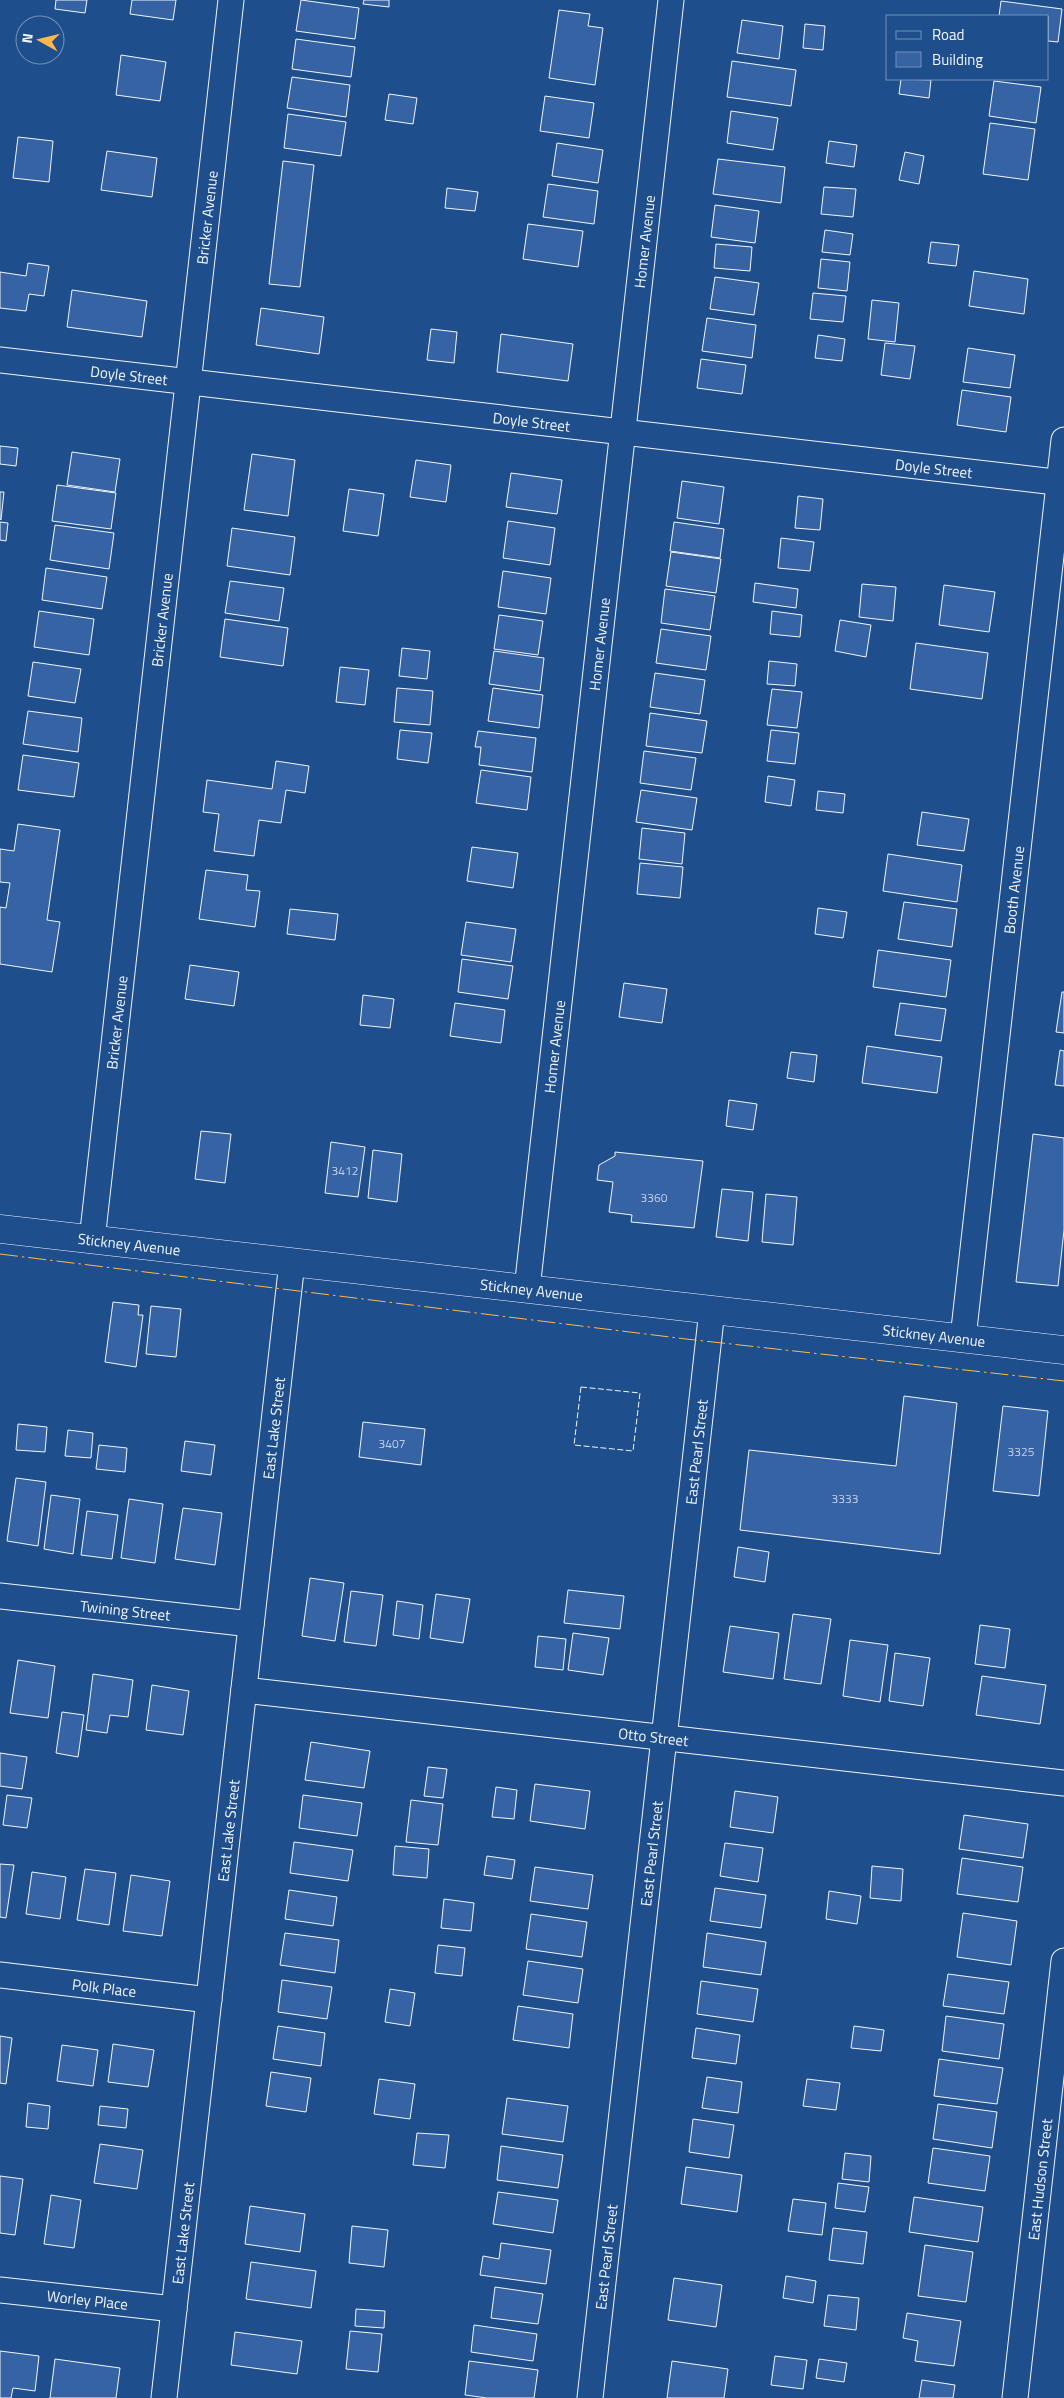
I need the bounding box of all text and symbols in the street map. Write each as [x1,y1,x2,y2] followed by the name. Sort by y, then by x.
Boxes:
[15,15,65,65] north arrow
[886,15,1049,80] legend
[932,23,964,46] text: Road
[16,32,38,44] text: N
[932,48,983,71] text: Building
[190,169,223,266] street label: Bricker Avenue
[627,194,661,289] street label: Homer Avenue
[89,359,170,391] street label: Doyle Street
[492,406,572,437] street label: Doyle Street
[894,452,974,484] street label: Doyle Street
[145,572,178,668] street label: Bricker Avenue
[582,596,616,692] street label: Homer Avenue
[997,844,1030,935] street label: Booth Avenue
[100,974,133,1071] street label: Bricker Avenue
[537,999,571,1094] street label: Homer Avenue
[332,1161,358,1180] house number: 3412
[641,1188,668,1207] house number: 3360
[77,1226,182,1261] street label: Stickney Avenue
[479,1272,584,1307] street label: Stickney Avenue
[881,1318,987,1352] street label: Stickney Avenue
[256,1375,291,1480] street label: East Lake Street
[679,1397,714,1506] street label: East Pearl Street
[379,1434,405,1453] house number: 3407
[1008,1442,1035,1461] house number: 3325
[832,1489,858,1508] house number: 3333
[79,1594,172,1627] street label: Twining Street
[617,1721,690,1752] street label: Otto Street
[211,1778,245,1883] street label: East Lake Street
[634,1799,668,1907] street label: East Pearl Street
[71,1972,138,2003] street label: Polk Place
[1021,2117,1058,2241] street label: East Hudson Street
[165,2180,200,2285] street label: East Lake Street
[588,2202,623,2311] street label: East Pearl Street
[46,2284,129,2315] street label: Worley Place

